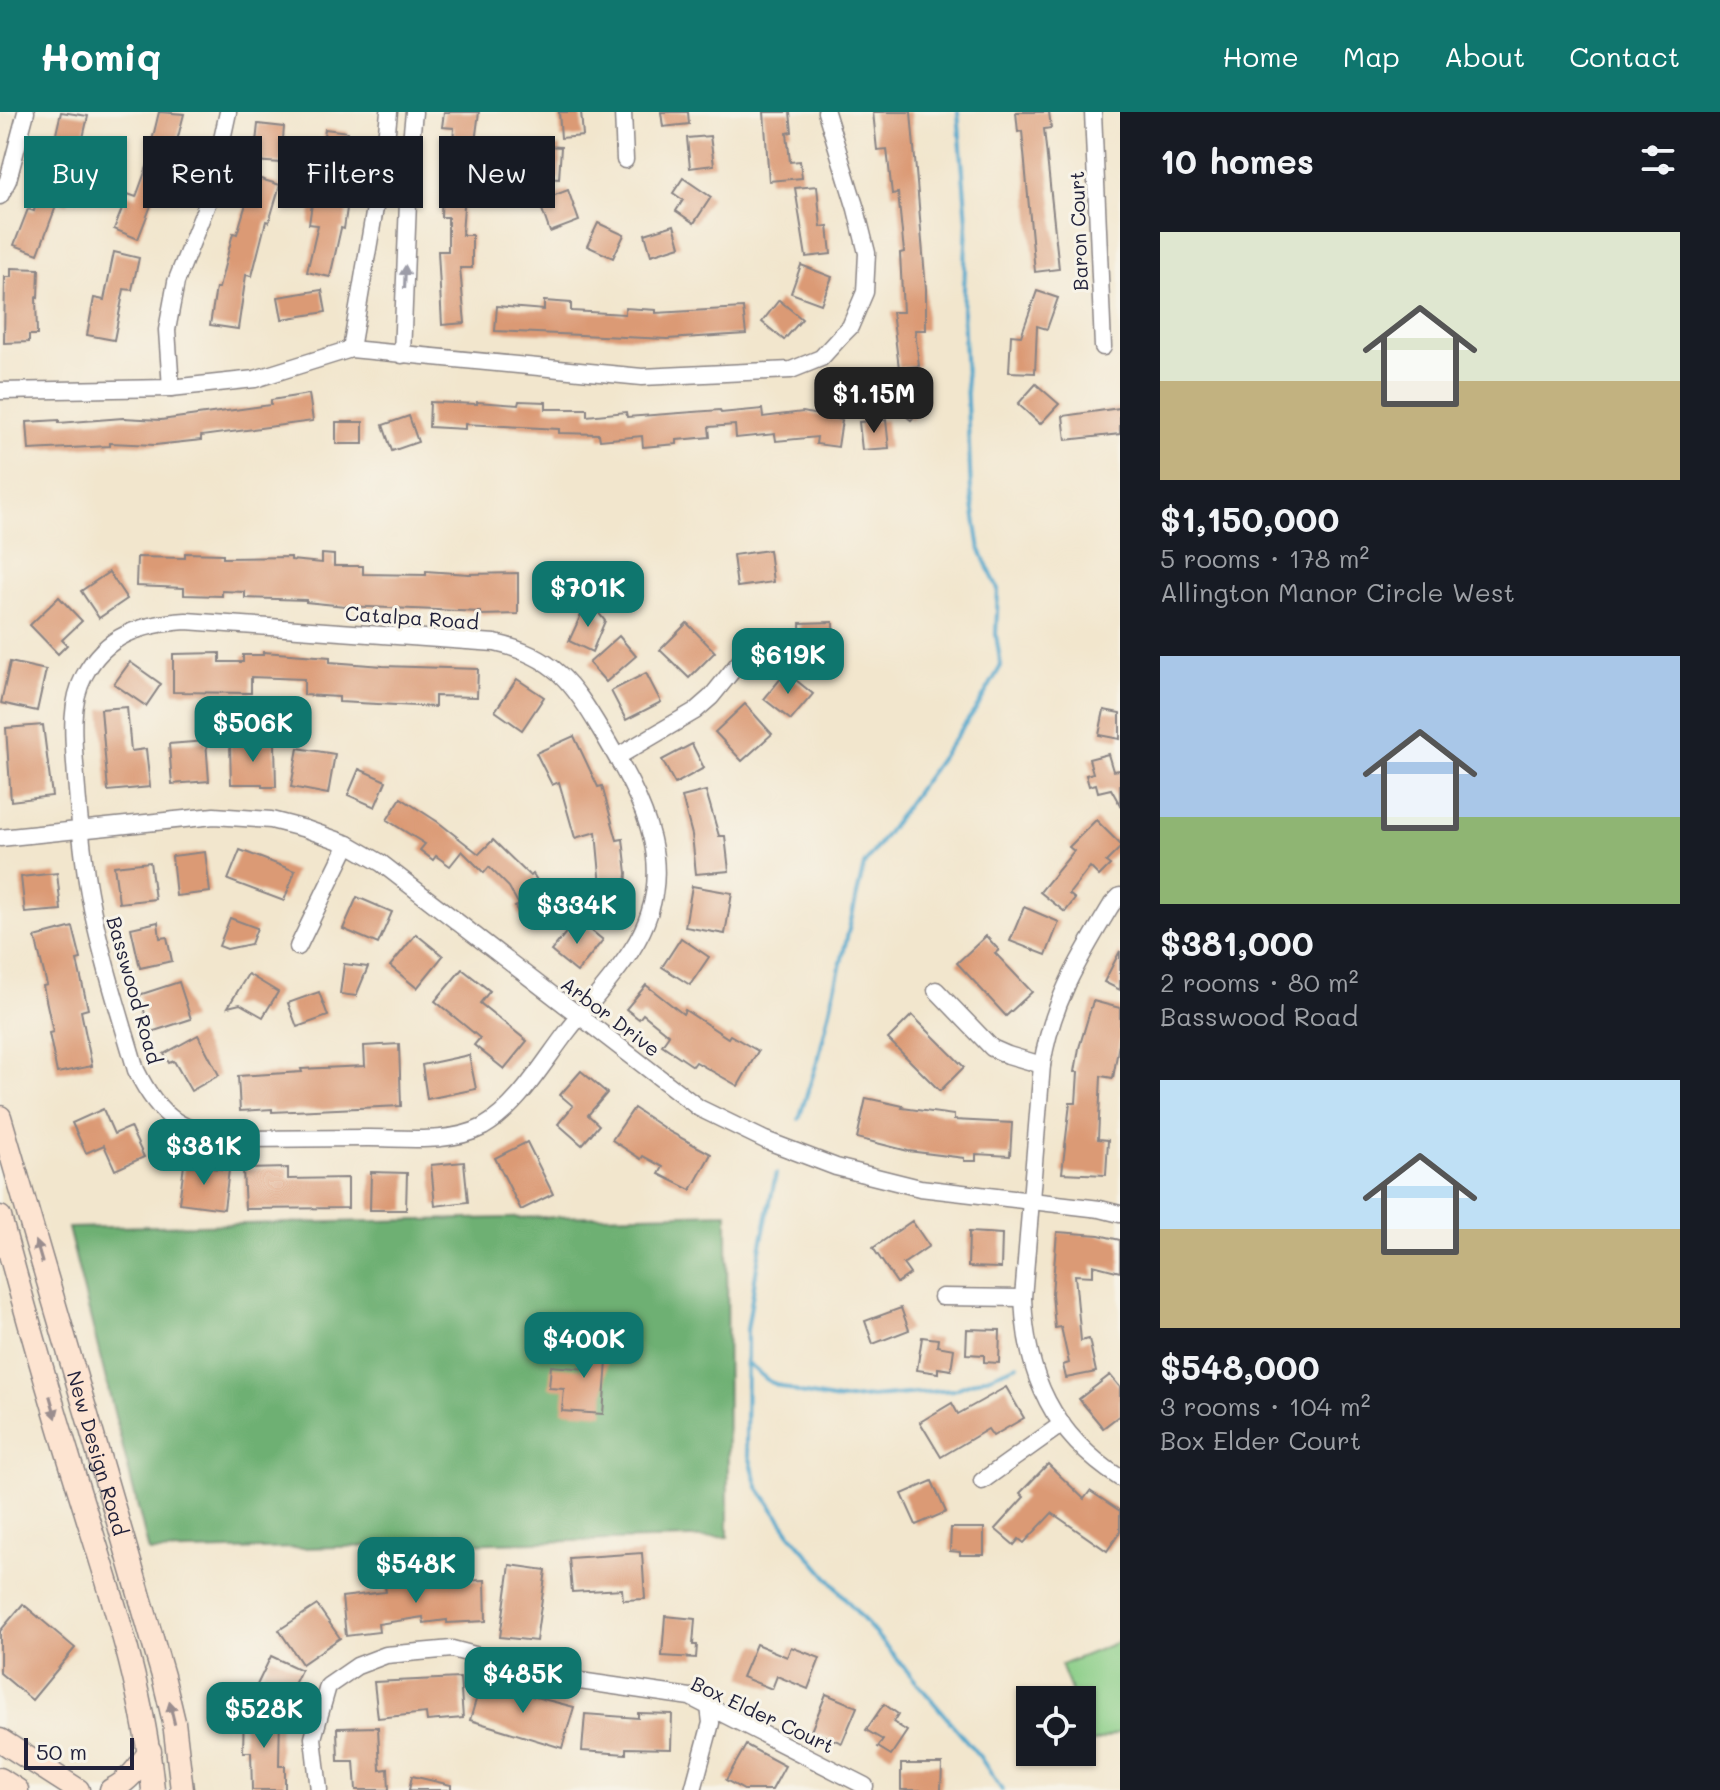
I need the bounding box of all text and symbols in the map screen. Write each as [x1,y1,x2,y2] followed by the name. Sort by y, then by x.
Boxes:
[40,31,161,81] text: Homiq
[1223,38,1299,74] text: Home
[1343,38,1400,74] text: Map
[1444,38,1525,74] text: About
[1569,38,1680,74] text: Contact
[24,136,127,208] chip: Buy
[143,136,262,208] chip: Rent
[278,136,423,208] chip: Filters
[439,136,555,208] chip: New
[1160,138,1314,183] text: 10 homes
[1636,138,1680,182] icon: filters
[1063,170,1093,292] street label: Baron Court
[399,264,412,289] one-way arrow
[1348,284,1492,428] icon: home
[809,367,939,435] pin: $1.15M
[832,376,916,410] text: $1.15M
[1160,496,1339,541] text: $1,150,000
[1160,541,1369,575] text: 5 rooms · 178 m²
[532,561,644,629] pin: $701K
[550,570,626,604] text: $701K
[1160,575,1515,609] text: Allington Manor Circle West
[344,599,480,635] street label: Catalpa Road
[732,628,844,696] pin: $619K
[750,637,826,671] text: $619K
[197,696,309,764] pin: $506K
[213,705,293,739] text: $506K
[1348,708,1492,852] icon: home
[521,878,633,946] pin: $334K
[537,887,617,921] text: $334K
[101,913,169,1067] street label: Basswood Road
[1160,920,1314,965] text: $381,000
[1160,965,1359,999] text: 2 rooms · 80 m²
[556,970,666,1062] street label: Arbor Drive
[1160,999,1358,1033] text: Basswood Road
[148,1119,260,1187] pin: $381K
[166,1128,242,1162] text: $381K
[1348,1132,1492,1276] icon: home
[33,1239,45,1264] one-way arrow
[528,1312,640,1380] pin: $400K
[542,1321,626,1355] text: $400K
[1160,1344,1320,1389] text: $548,000
[62,1368,134,1538] street label: New Design Road
[1160,1389,1371,1423] text: 3 rooms · 104 m²
[47,1396,60,1420] one-way arrow
[1160,1423,1361,1457] text: Box Elder Court
[360,1537,472,1605] pin: $548K
[376,1546,456,1580] text: $548K
[467,1647,579,1715] pin: $485K
[483,1656,563,1690] text: $485K
[687,1670,839,1758] street label: Box Elder Court
[208,1682,320,1750] pin: $528K
[1016,1686,1096,1766] map controls
[1016,1686,1096,1766] button: locate
[224,1691,304,1725] text: $528K
[165,1700,178,1725] one-way arrow
[24,1734,134,1770] scale bar
[36,1737,87,1766] text: 50 m

